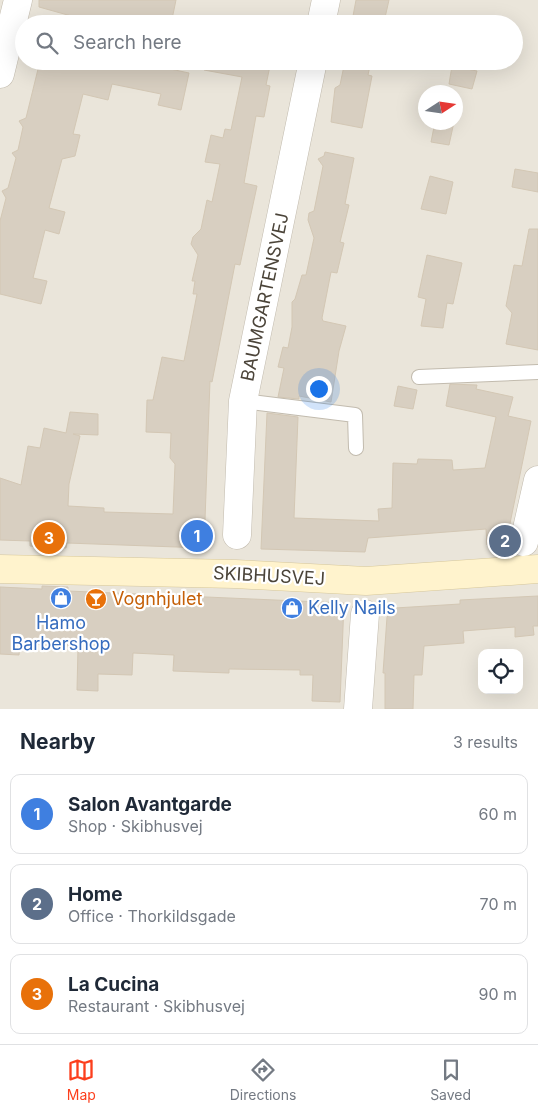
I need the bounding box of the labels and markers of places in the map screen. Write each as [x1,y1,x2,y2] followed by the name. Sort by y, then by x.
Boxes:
[181,517,213,555] pin: 1
[33,519,65,557] pin: 3
[489,522,521,560] pin: 2
[49,586,73,610] shop icon: Hamo Barbershop
[84,587,108,611] bar icon: Vognhjulet
[112,588,202,609] place label: Vognhjulet
[280,596,304,620] shop icon: Kelly Nails
[308,597,396,618] place label: Kelly Nails
[11,612,111,654] place label: Hamo Barbershop

